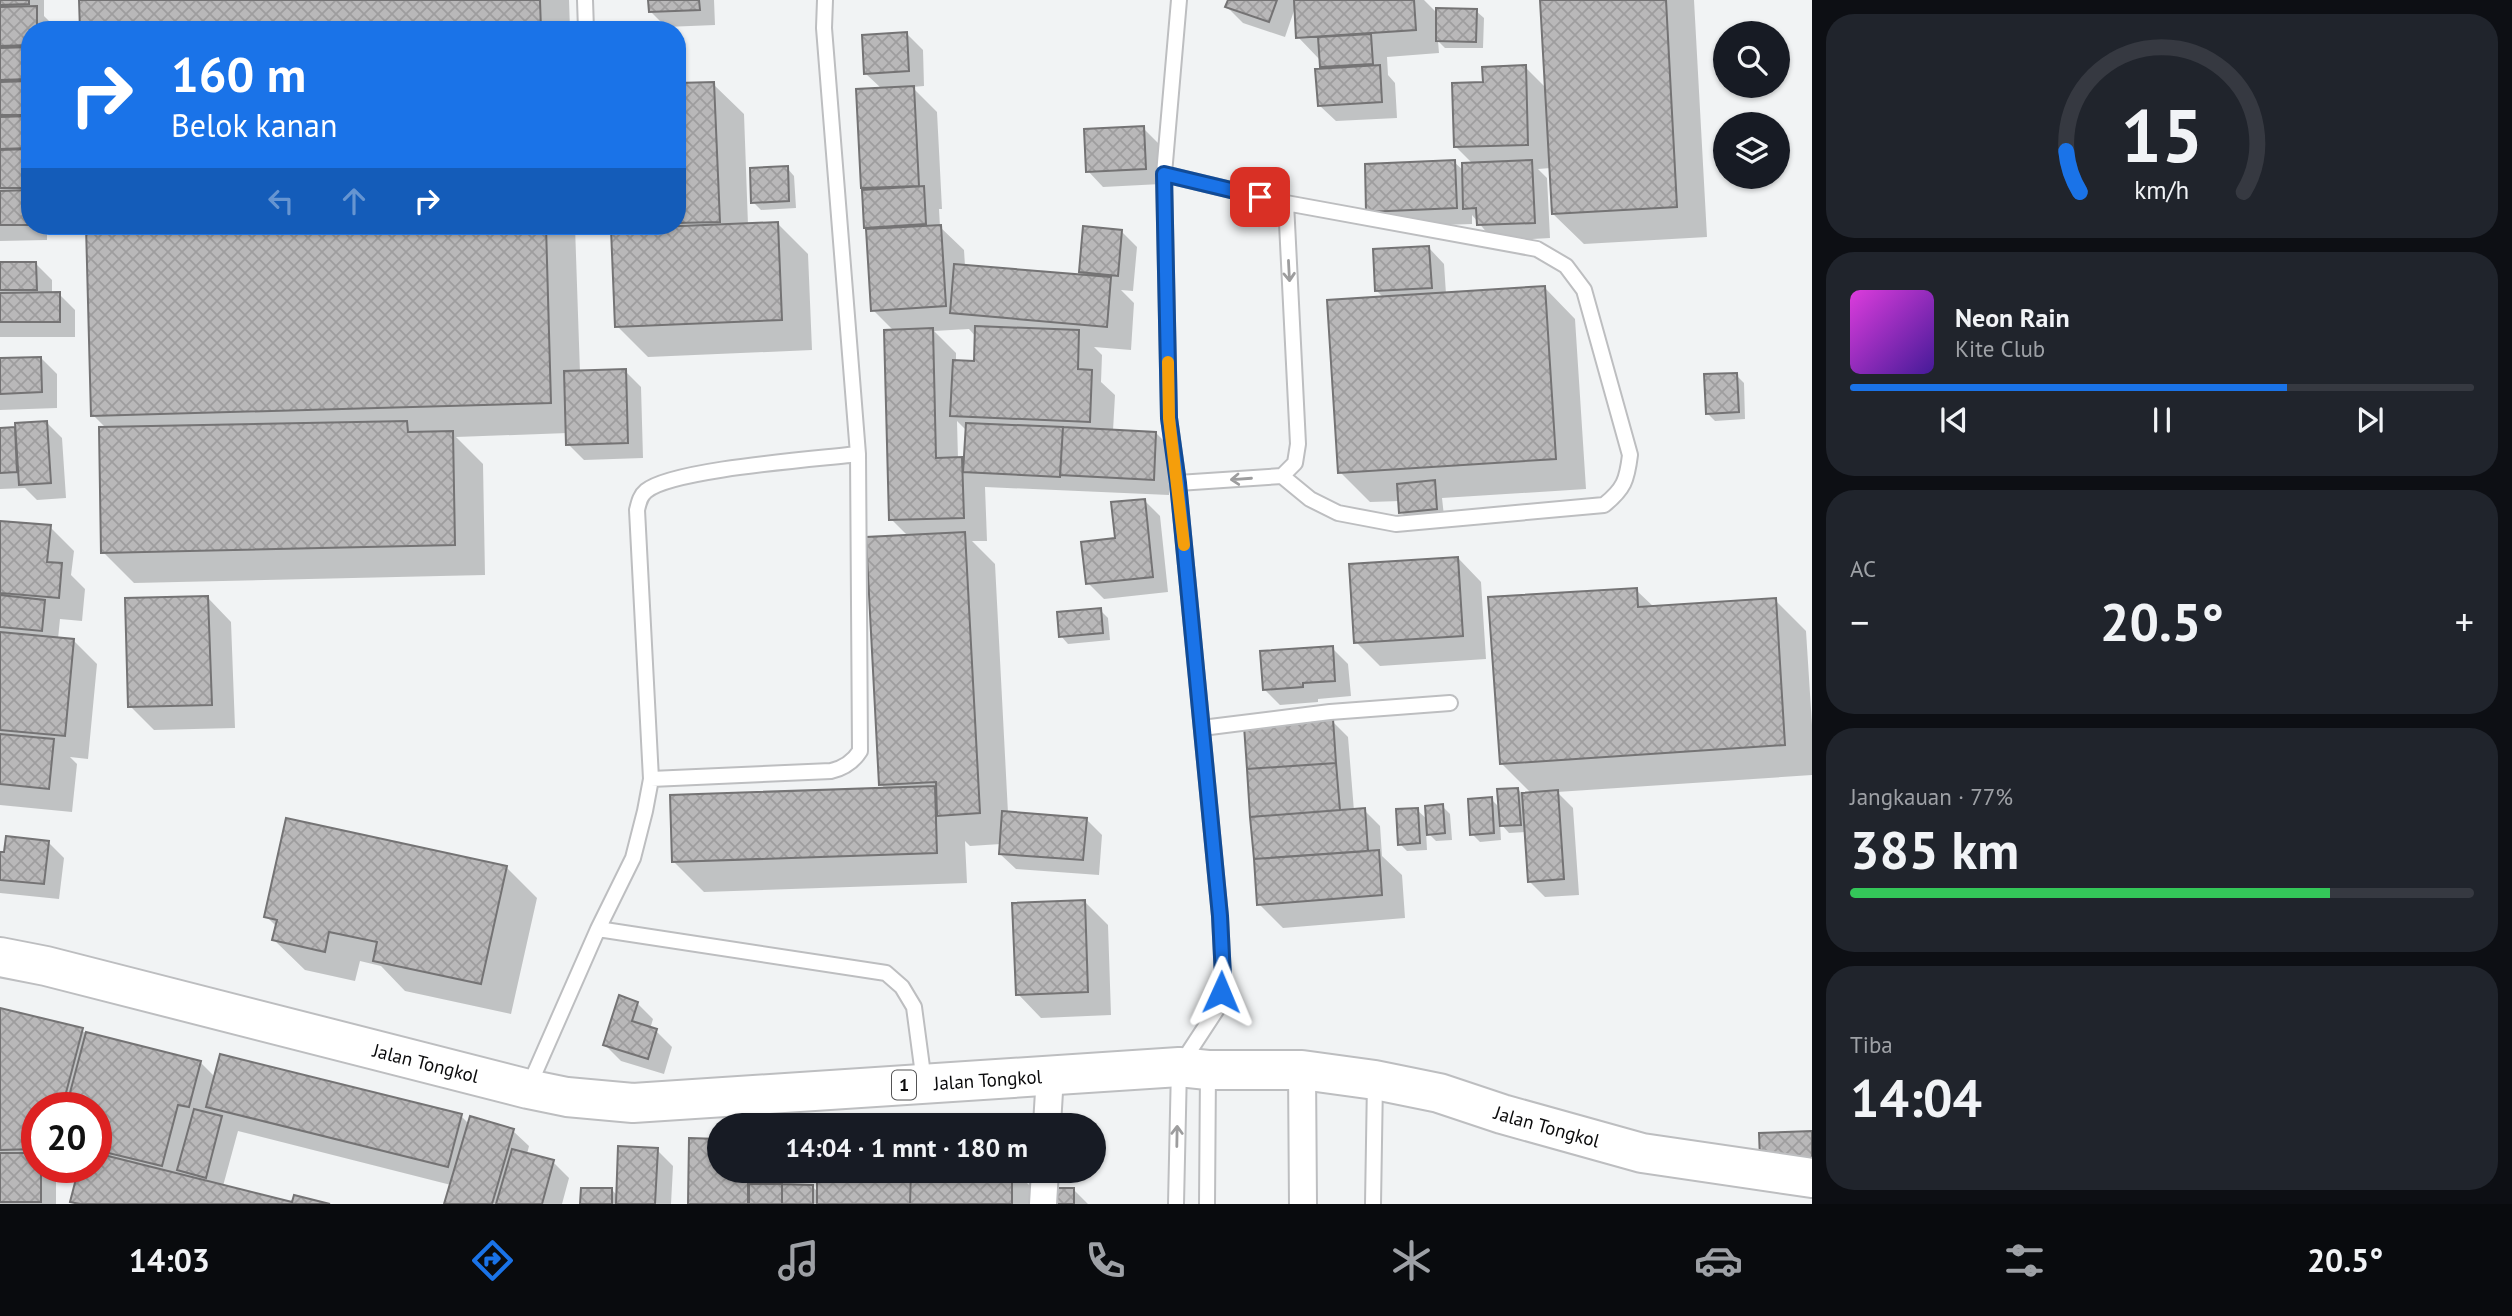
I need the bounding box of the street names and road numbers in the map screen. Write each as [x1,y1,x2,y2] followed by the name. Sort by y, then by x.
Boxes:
[369,1038,482,1088] street label: Jalan Tongkol
[932,1064,1043,1095] street label: Jalan Tongkol
[892,1070,916,1100] road number: 1
[1490,1100,1603,1153] street label: Jalan Tongkol

